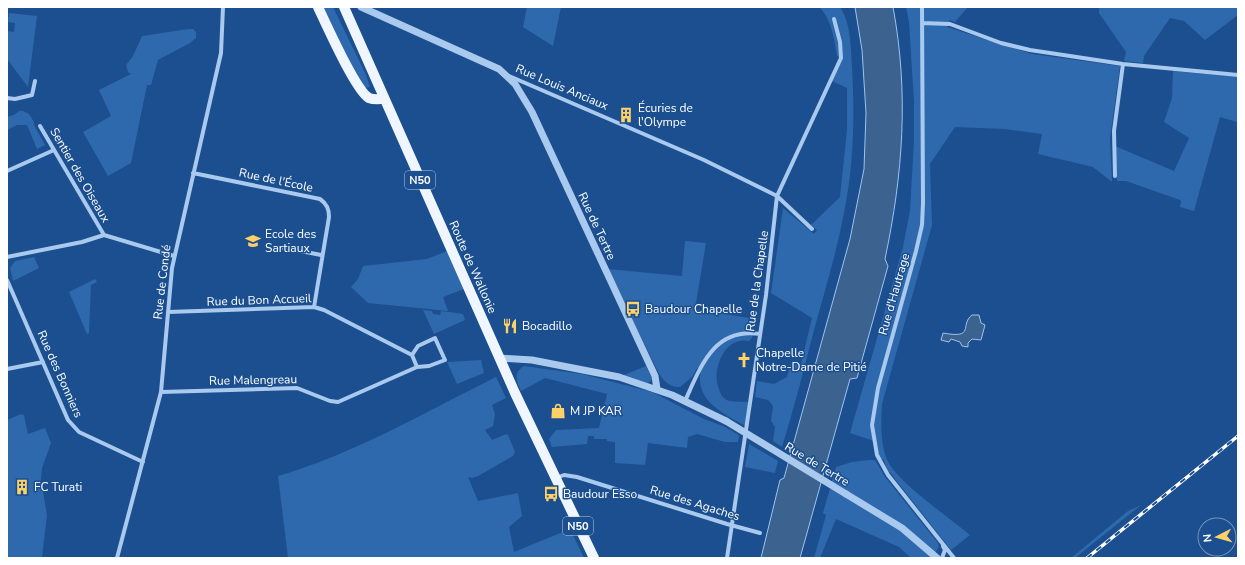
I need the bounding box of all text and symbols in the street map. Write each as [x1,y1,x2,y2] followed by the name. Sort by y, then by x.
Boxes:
[513,60,611,114] street label: Rue Louis Anciaux
[638,100,693,130] place label: Écuries de l'Olympe
[617,106,635,124] building icon: Écuries de l'Olympe
[46,125,114,226] street label: Sentier des Oiseaux
[237,164,315,196] street label: Rue de l'École
[405,171,435,189] road number: N50
[574,190,620,262] street label: Rue de Tertre
[445,218,501,316] street label: Route de Wallonie
[265,226,316,256] place label: Ecole des Sartiaux
[742,230,772,332] street label: Rue de la Chapelle
[244,232,262,250] school or university icon: Ecole des Sartiaux
[149,244,175,320] street label: Rue de Condé
[875,251,913,337] street label: Rue d'Hautrage
[206,290,312,310] street label: Rue du Bon Accueil
[624,300,642,318] bus stop icon: Baudour Chapelle
[645,301,742,317] place label: Baudour Chapelle
[501,317,519,335] restaurant icon: Bocadillo
[522,318,572,334] place label: Bocadillo
[34,328,87,420] street label: Rue des Bonniers
[756,345,867,375] place label: Chapelle Notre-Dame de Pitié
[735,351,753,369] church icon: Chapelle Notre-Dame de Pitié
[209,371,297,389] street label: Rue Malengreau
[549,402,567,420] shop icon: M JP KAR
[570,403,622,419] place label: M JP KAR
[782,438,852,490] street label: Rue de Tertre
[13,478,31,496] building icon: FC Turati
[34,479,82,495] place label: FC Turati
[648,482,742,524] street label: Rue des Agaches
[542,485,560,503] bus stop icon: Baudour Esso
[563,486,637,502] place label: Baudour Esso
[563,517,593,535] road number: N50
[1197,517,1237,557] north arrow
[1200,533,1215,543] text: N

